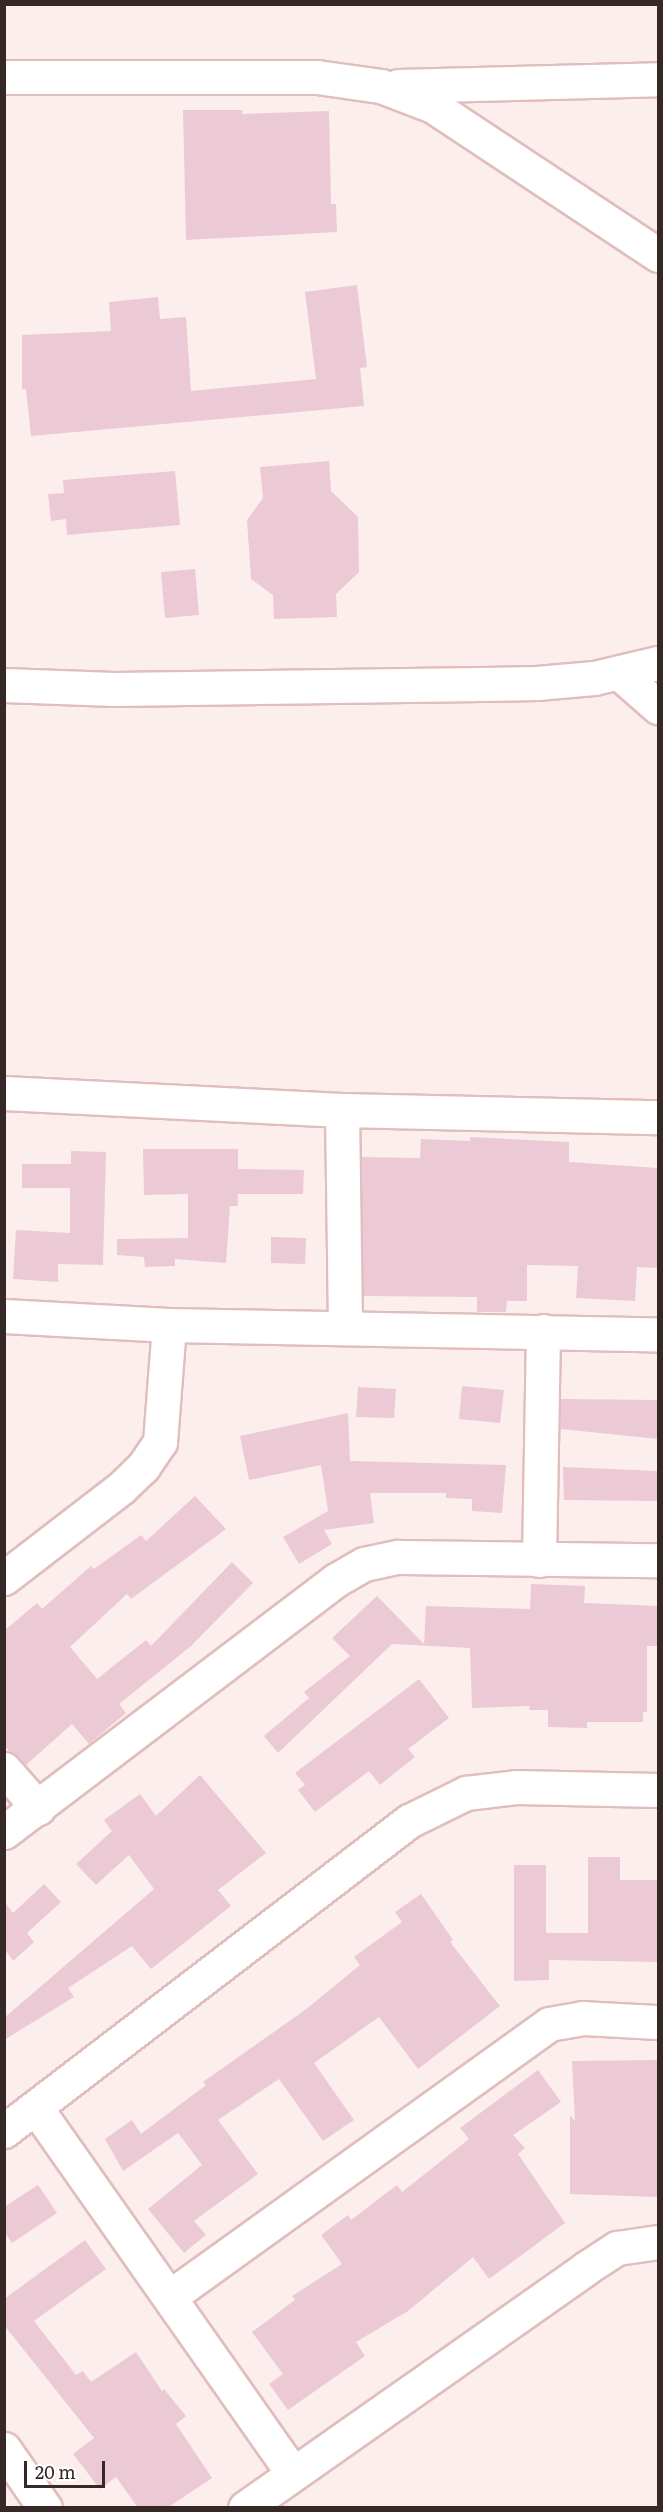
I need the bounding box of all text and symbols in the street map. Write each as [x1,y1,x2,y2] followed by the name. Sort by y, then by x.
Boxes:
[27,2449,108,2487] scale bar
[35,2458,76,2485] text: 20 m

